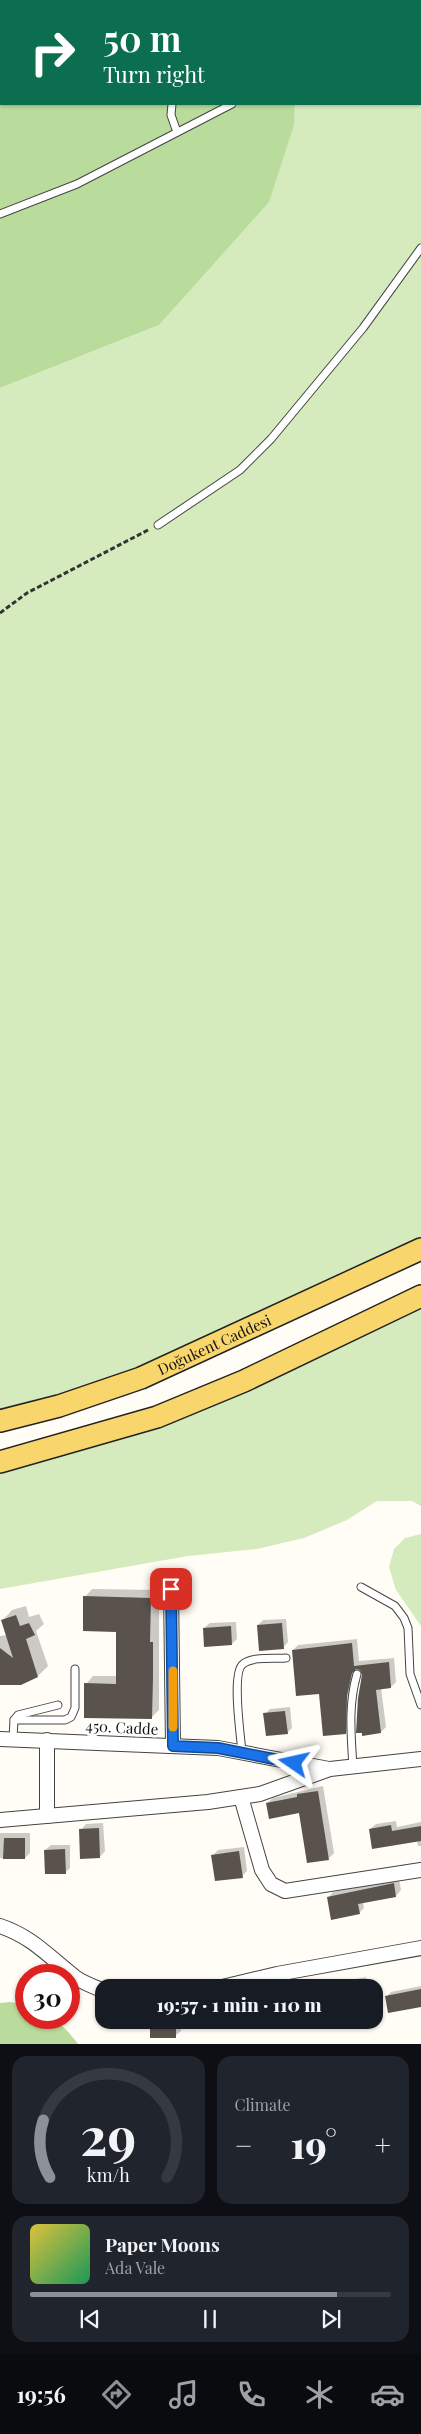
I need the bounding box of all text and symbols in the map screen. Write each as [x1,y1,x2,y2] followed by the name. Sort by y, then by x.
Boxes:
[103,14,181,61] text: 50 m
[20,20,85,85] icon: right
[103,59,205,89] text: Turn right
[154,1309,275,1379] street label: Doğukent Caddesi
[150,1568,192,1610] pin
[157,1575,185,1603] icon: arrive
[85,1715,159,1739] street label: 450. Cadde
[267,1736,319,1788] position arrow
[15,1964,80,2029] speed limit sign: 30
[156,1991,322,2017] text: 19:57 · 1 min · 110 m
[235,2094,291,2115] text: Climate
[80,2100,136,2169] text: 29
[290,2118,337,2169] text: 19°
[235,2126,253,2163] text: −
[375,2126,391,2163] text: +
[87,2163,130,2186] text: km/h
[105,2231,220,2257] text: Paper Moons
[105,2257,165,2278] text: Ada Vale
[76,2305,104,2333] icon: previous
[196,2305,224,2333] icon: pause
[317,2305,345,2333] icon: next
[99,2377,134,2412] icon: directions
[166,2377,201,2412] icon: music
[234,2377,269,2412] icon: phone
[302,2377,337,2412] icon: climate
[370,2377,405,2412] icon: car
[16,2379,66,2409] text: 19:56

